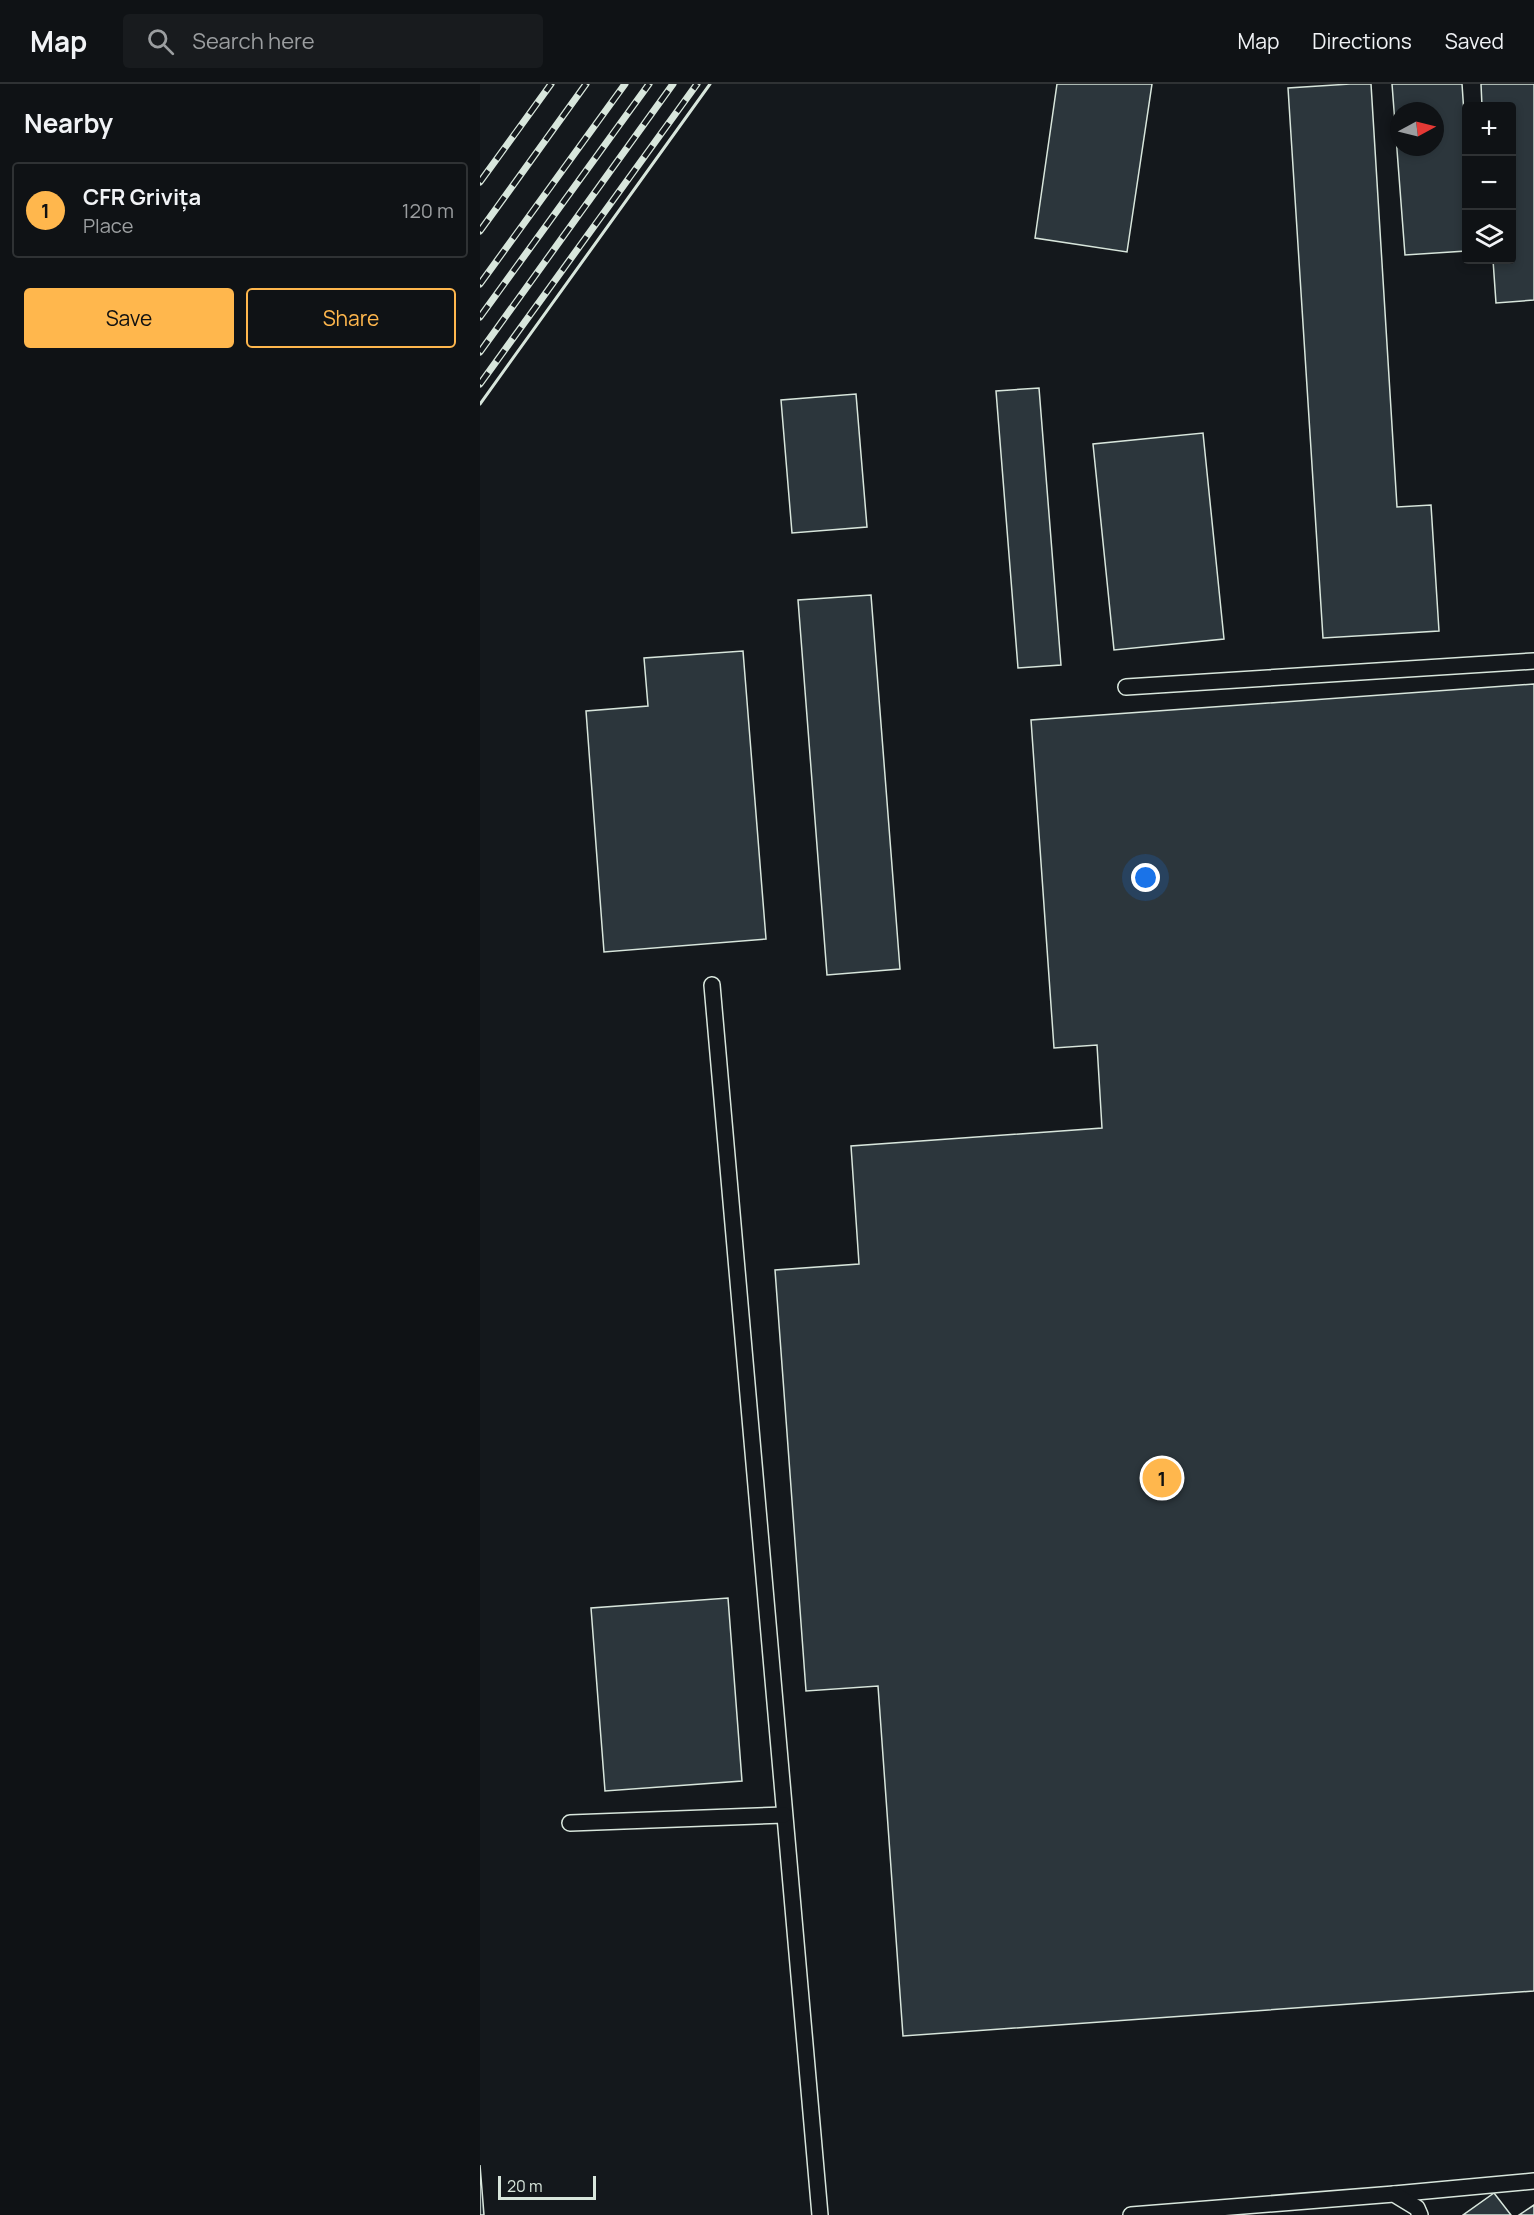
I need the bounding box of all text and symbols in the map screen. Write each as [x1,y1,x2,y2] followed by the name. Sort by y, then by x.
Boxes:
[123,14,543,68] search box
[30,22,87,60] text: Map
[144,25,177,58] icon: search
[192,26,315,56] text: Search here
[1238,27,1279,55] text: Map
[1312,27,1412,55] text: Directions
[1445,27,1504,55] text: Saved
[1390,102,1444,156] north arrow
[1462,102,1516,264] map controls
[1462,102,1516,156] button: +
[24,105,113,141] text: Nearby
[1462,156,1516,210] button: −
[83,182,201,212] text: CFR Grivița
[41,197,50,224] text: 1
[402,197,454,224] text: 120 m
[1462,210,1516,264] button: layers
[83,212,133,239] text: Place
[24,288,234,348] button: Save
[246,288,456,348] button: Share
[1131,863,1160,892] your location
[1142,1456,1182,1500] pin: 1
[498,2173,596,2200] scale bar
[507,2175,543,2197] text: 20 m

